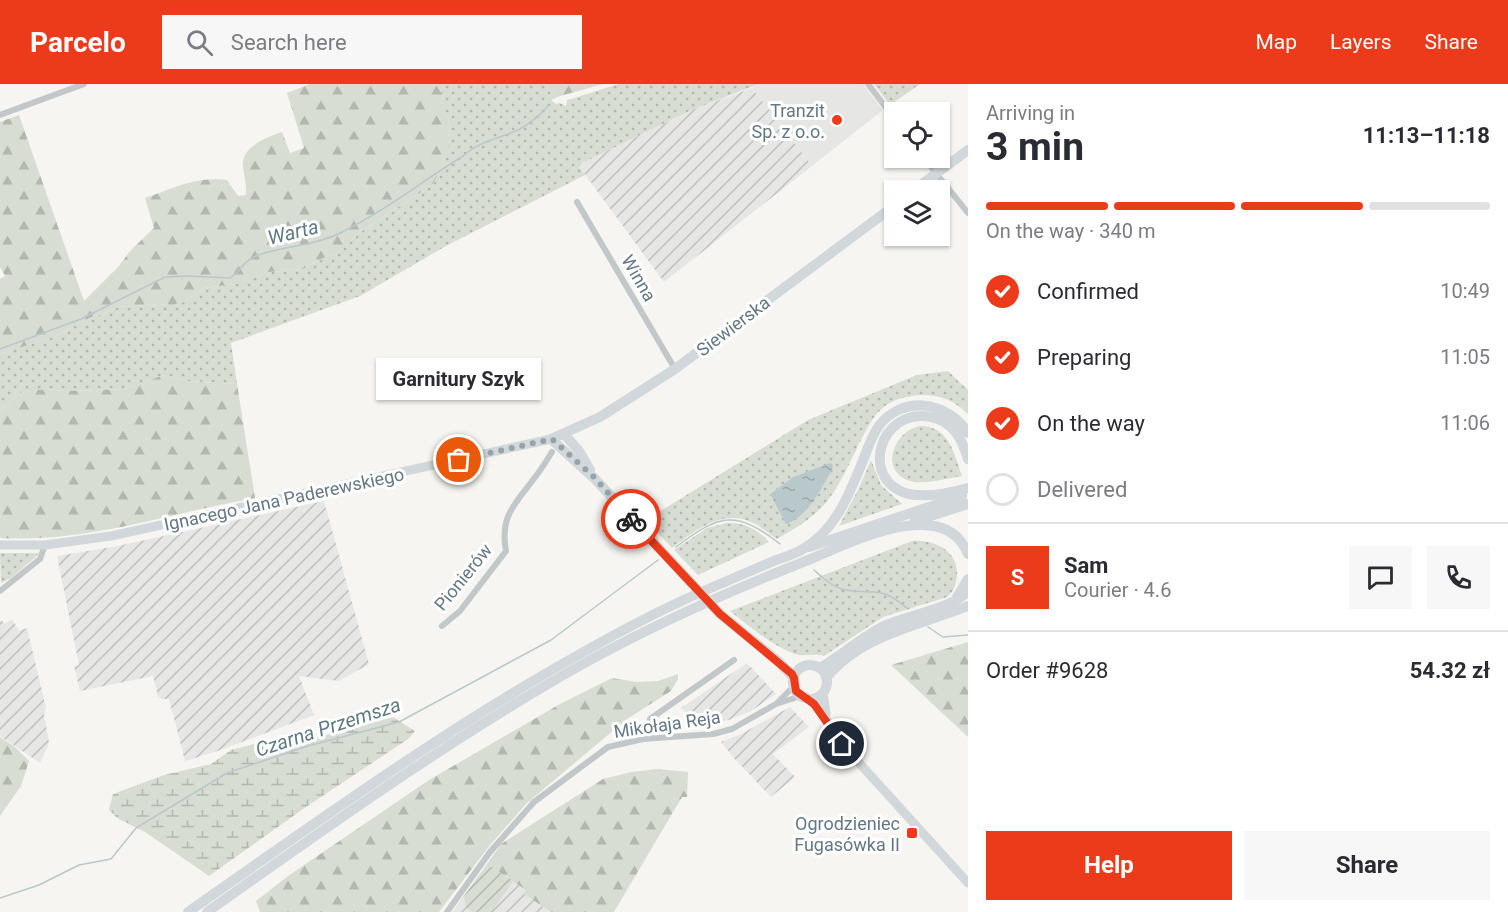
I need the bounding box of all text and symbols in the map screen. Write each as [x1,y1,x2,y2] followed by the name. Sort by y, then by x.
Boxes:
[162,15,582,69] search box
[30,26,126,59] text: Parcelo
[183,26,216,59] icon: search
[231,30,347,55] text: Search here
[1255,30,1297,54] text: Map
[1330,30,1391,54] text: Layers
[1424,30,1478,54] text: Share
[752,100,825,142] place label: Tranzit Sp. z o.o.
[986,101,1075,125] text: Arriving in
[884,102,950,246] map controls
[884,102,950,168] button: locate
[830,113,844,127] marker: Tranzit Sp. z o.o.
[1363,123,1490,148] text: 11:13–11:18
[986,124,1084,170] text: 3 min
[884,180,950,246] button: layers
[265,214,321,250] water label: Warta
[986,219,1155,243] text: On the way · 340 m
[617,251,661,305] street label: Winna
[986,275,1019,308] icon: check
[1037,279,1139,304] text: Confirmed
[1440,279,1490,303] text: 10:49
[692,292,774,360] street label: Siewierska
[986,341,1019,374] icon: check
[1037,345,1131,370] text: Preparing
[1440,345,1490,369] text: 11:05
[376,358,542,400] callout: Garnitury Szyk
[393,367,524,391] text: Garnitury Szyk
[986,407,1019,440] icon: check
[1037,411,1145,436] text: On the way
[1440,411,1490,435] text: 11:06
[433,434,484,485] pin
[442,443,475,476] icon: bag
[162,463,406,535] street label: Ignacego Jana Paderewskiego
[1037,477,1127,502] text: Delivered
[601,489,661,549] courier
[615,503,648,536] icon: bike
[430,539,496,615] street label: Pionierów
[1349,546,1412,609] button: chat
[1427,546,1490,609] button: phone
[1064,553,1108,578] text: Sam
[1011,565,1024,590] text: S
[1064,578,1171,602] text: Courier · 4.6
[986,658,1108,683] text: Order #9628
[1410,658,1490,683] text: 54.32 zł
[252,692,404,762] water label: Czarna Przemsza
[612,706,722,742] street label: Mikołaja Reja
[816,718,867,769] pin
[825,727,858,760] icon: home
[794,813,900,855] place label: Ogrodzieniec Fugasówka II
[905,826,919,840] marker: Ogrodzieniec Fugasówka II
[986,831,1232,900] button: Help
[1244,831,1490,900] button: Share

